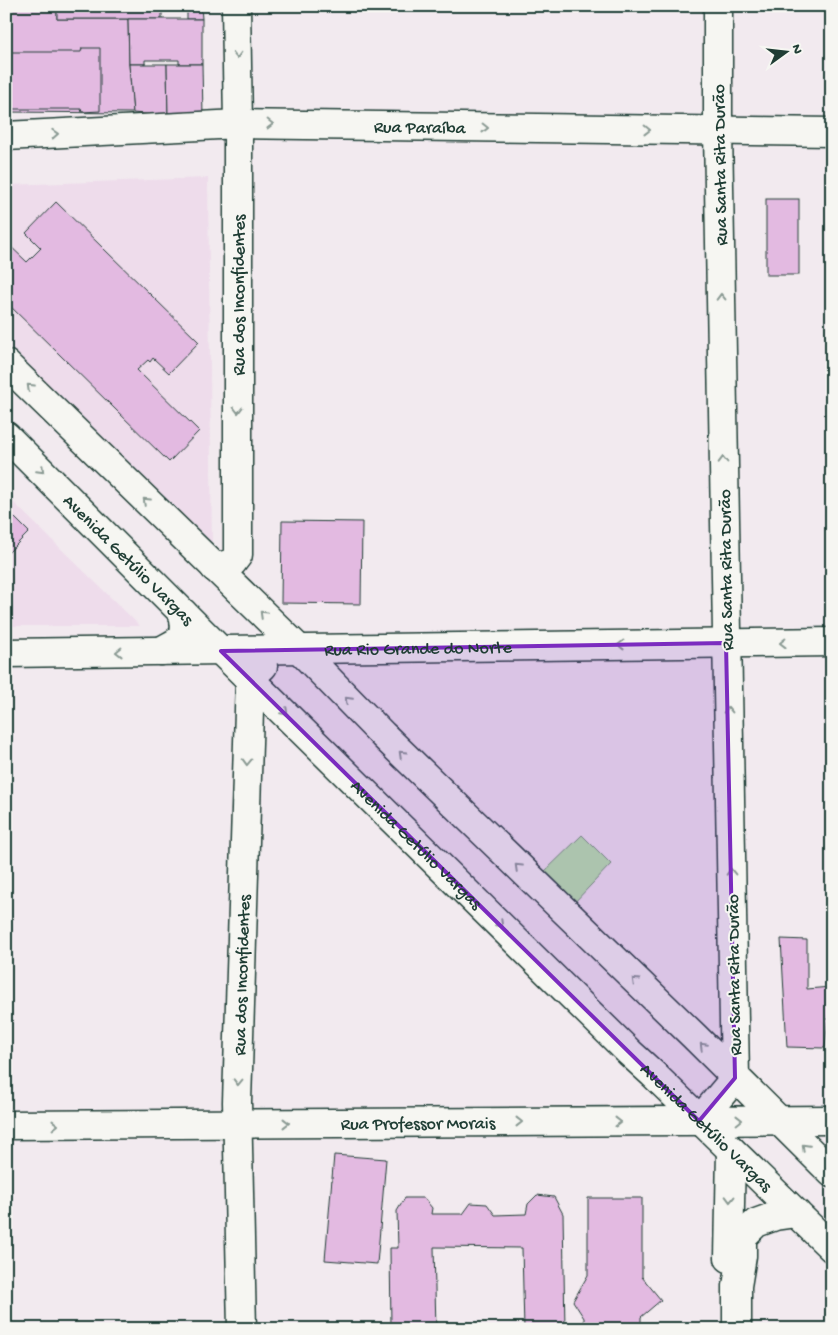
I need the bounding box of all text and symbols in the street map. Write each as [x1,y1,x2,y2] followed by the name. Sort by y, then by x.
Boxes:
[760,28,810,78] north arrow
[787,43,806,56] text: N
[231,51,242,59] one-way arrow
[710,84,733,246] street label: Rua Santa Rita Durão
[374,118,467,140] street label: Rua Paraíba
[266,119,274,130] one-way arrow
[481,123,489,133] one-way arrow
[644,125,651,135] one-way arrow
[51,128,59,139] one-way arrow
[230,213,251,375] street label: Rua dos Inconfidentes
[716,293,726,301] one-way arrow
[27,384,36,393] one-way arrow
[233,406,243,414] one-way arrow
[718,455,729,463] one-way arrow
[35,465,44,474] one-way arrow
[716,489,739,651] street label: Rua Santa Rita Durão
[57,491,198,632] street label: Avenida Getúlio Vargas
[143,498,152,507] one-way arrow
[259,611,268,620] one-way arrow
[324,638,513,662] street label: Rua Rio Grande do Norte
[779,638,786,648] one-way arrow
[616,639,624,650] one-way arrow
[115,647,123,657] one-way arrow
[345,697,354,706] one-way arrow
[723,705,733,713] one-way arrow
[279,706,288,715] one-way arrow
[399,751,408,760] one-way arrow
[242,758,253,766] one-way arrow
[345,776,487,916] street label: Avenida Getúlio Vargas
[515,864,524,873] one-way arrow
[726,868,736,876] one-way arrow
[230,893,256,1056] street label: Rua dos Inconfidentes
[724,894,747,1056] street label: Rua Santa Rita Durão
[494,919,503,928] one-way arrow
[632,978,641,987] one-way arrow
[700,1043,709,1052] one-way arrow
[635,1059,777,1198] street label: Avenida Getúlio Vargas
[233,1078,243,1086] one-way arrow
[341,1114,497,1136] street label: Rua Professor Morais
[735,1115,743,1125] one-way arrow
[516,1117,523,1127] one-way arrow
[614,1117,622,1127] one-way arrow
[283,1118,291,1128] one-way arrow
[52,1120,59,1130] one-way arrow
[802,1143,811,1152] one-way arrow
[725,1196,735,1203] one-way arrow

